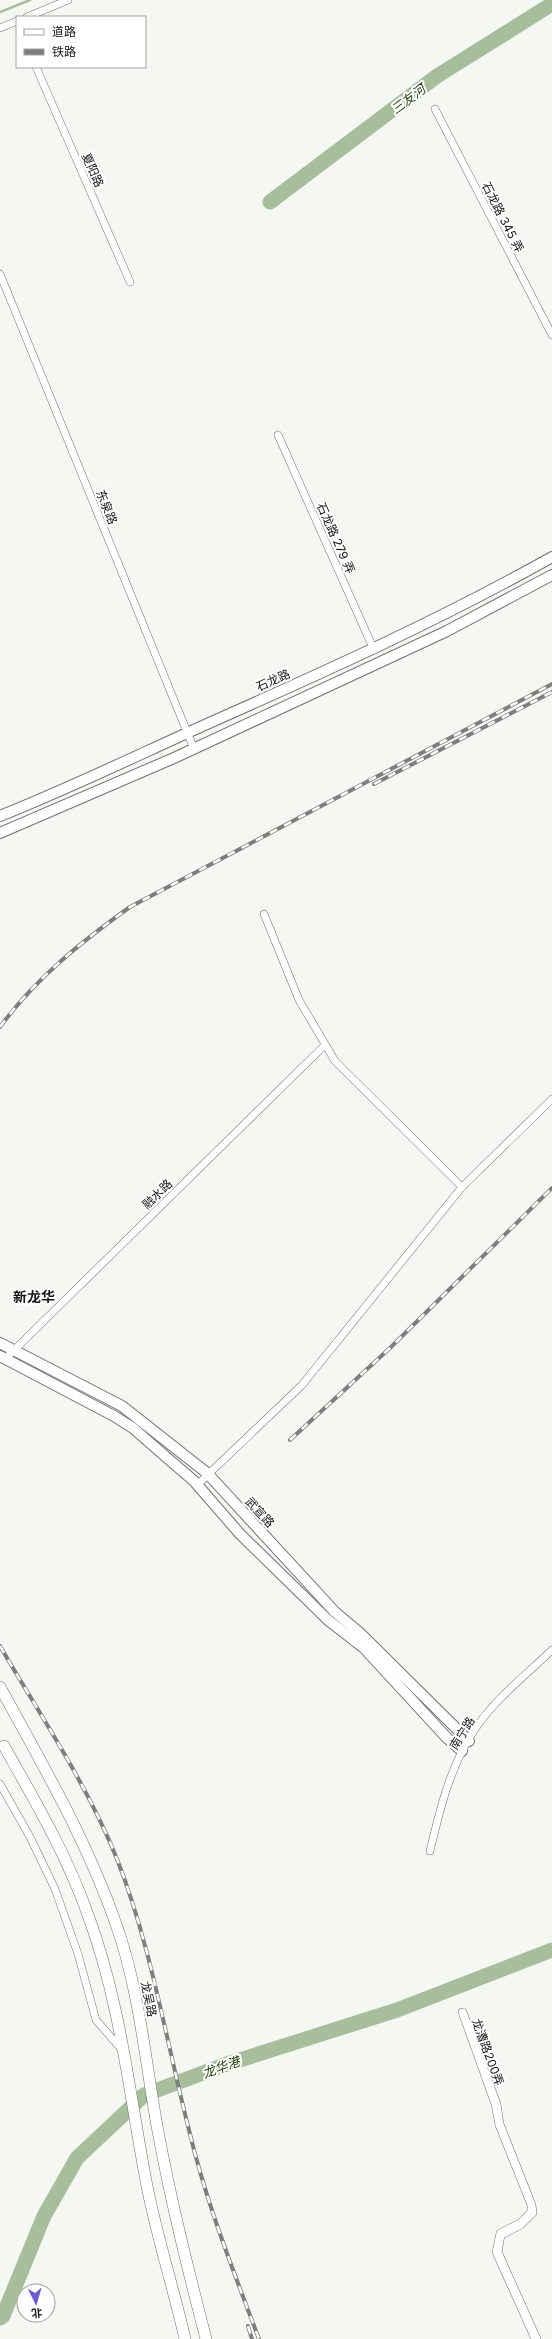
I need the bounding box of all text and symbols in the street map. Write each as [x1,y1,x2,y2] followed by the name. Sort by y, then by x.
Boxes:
[16,16,146,68] legend
[52,24,76,39] text: 道路
[52,44,76,59] text: 铁路
[388,79,431,117] water label: 三友河
[79,150,107,190] street label: 夏阳路
[479,179,527,255] street label: 石龙路 345 弄
[93,487,121,527] street label: 东泉路
[314,500,358,576] street label: 石龙路 279 弄
[253,666,293,694] street label: 石龙路
[139,1176,175,1212] street label: 融水路
[13,1288,55,1305] district label: 新龙华
[242,1494,278,1530] street label: 武宣路
[446,1714,478,1752] street label: 南宁路
[138,1980,160,2018] street label: 龙吴路
[469,2016,507,2088] street label: 龙漕路200弄
[200,2052,244,2081] water label: 龙华港
[16,2283,56,2323] north arrow
[31,2306,43,2320] text: 北

